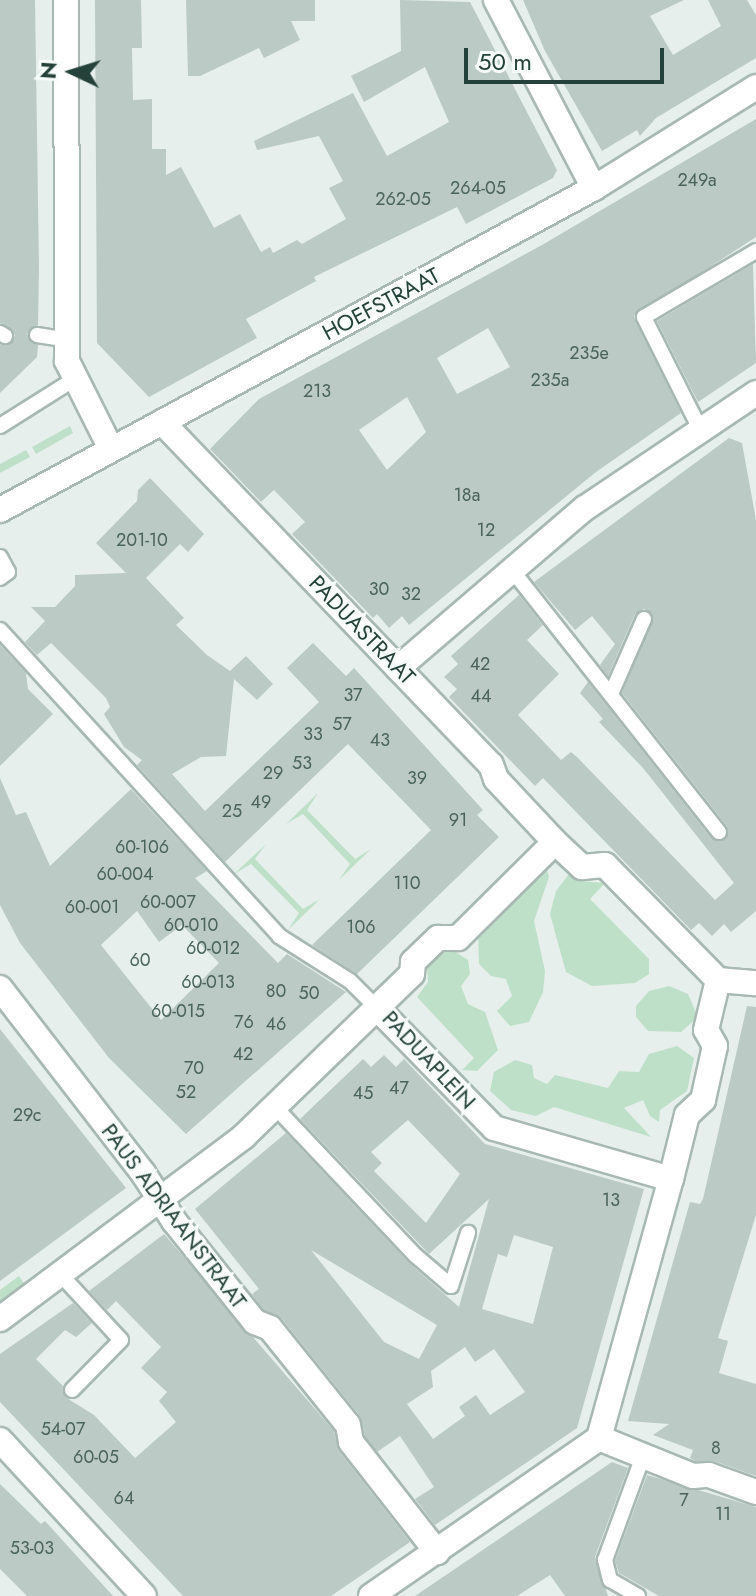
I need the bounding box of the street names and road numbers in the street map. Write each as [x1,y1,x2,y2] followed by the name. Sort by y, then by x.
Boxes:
[318,262,444,346] street label: HOEFSTRAAT
[303,570,421,690] street label: PADUASTRAAT
[377,1005,481,1115] street label: PADUAPLEIN
[96,1118,252,1314] street label: PAUS ADRIAANSTRAAT

